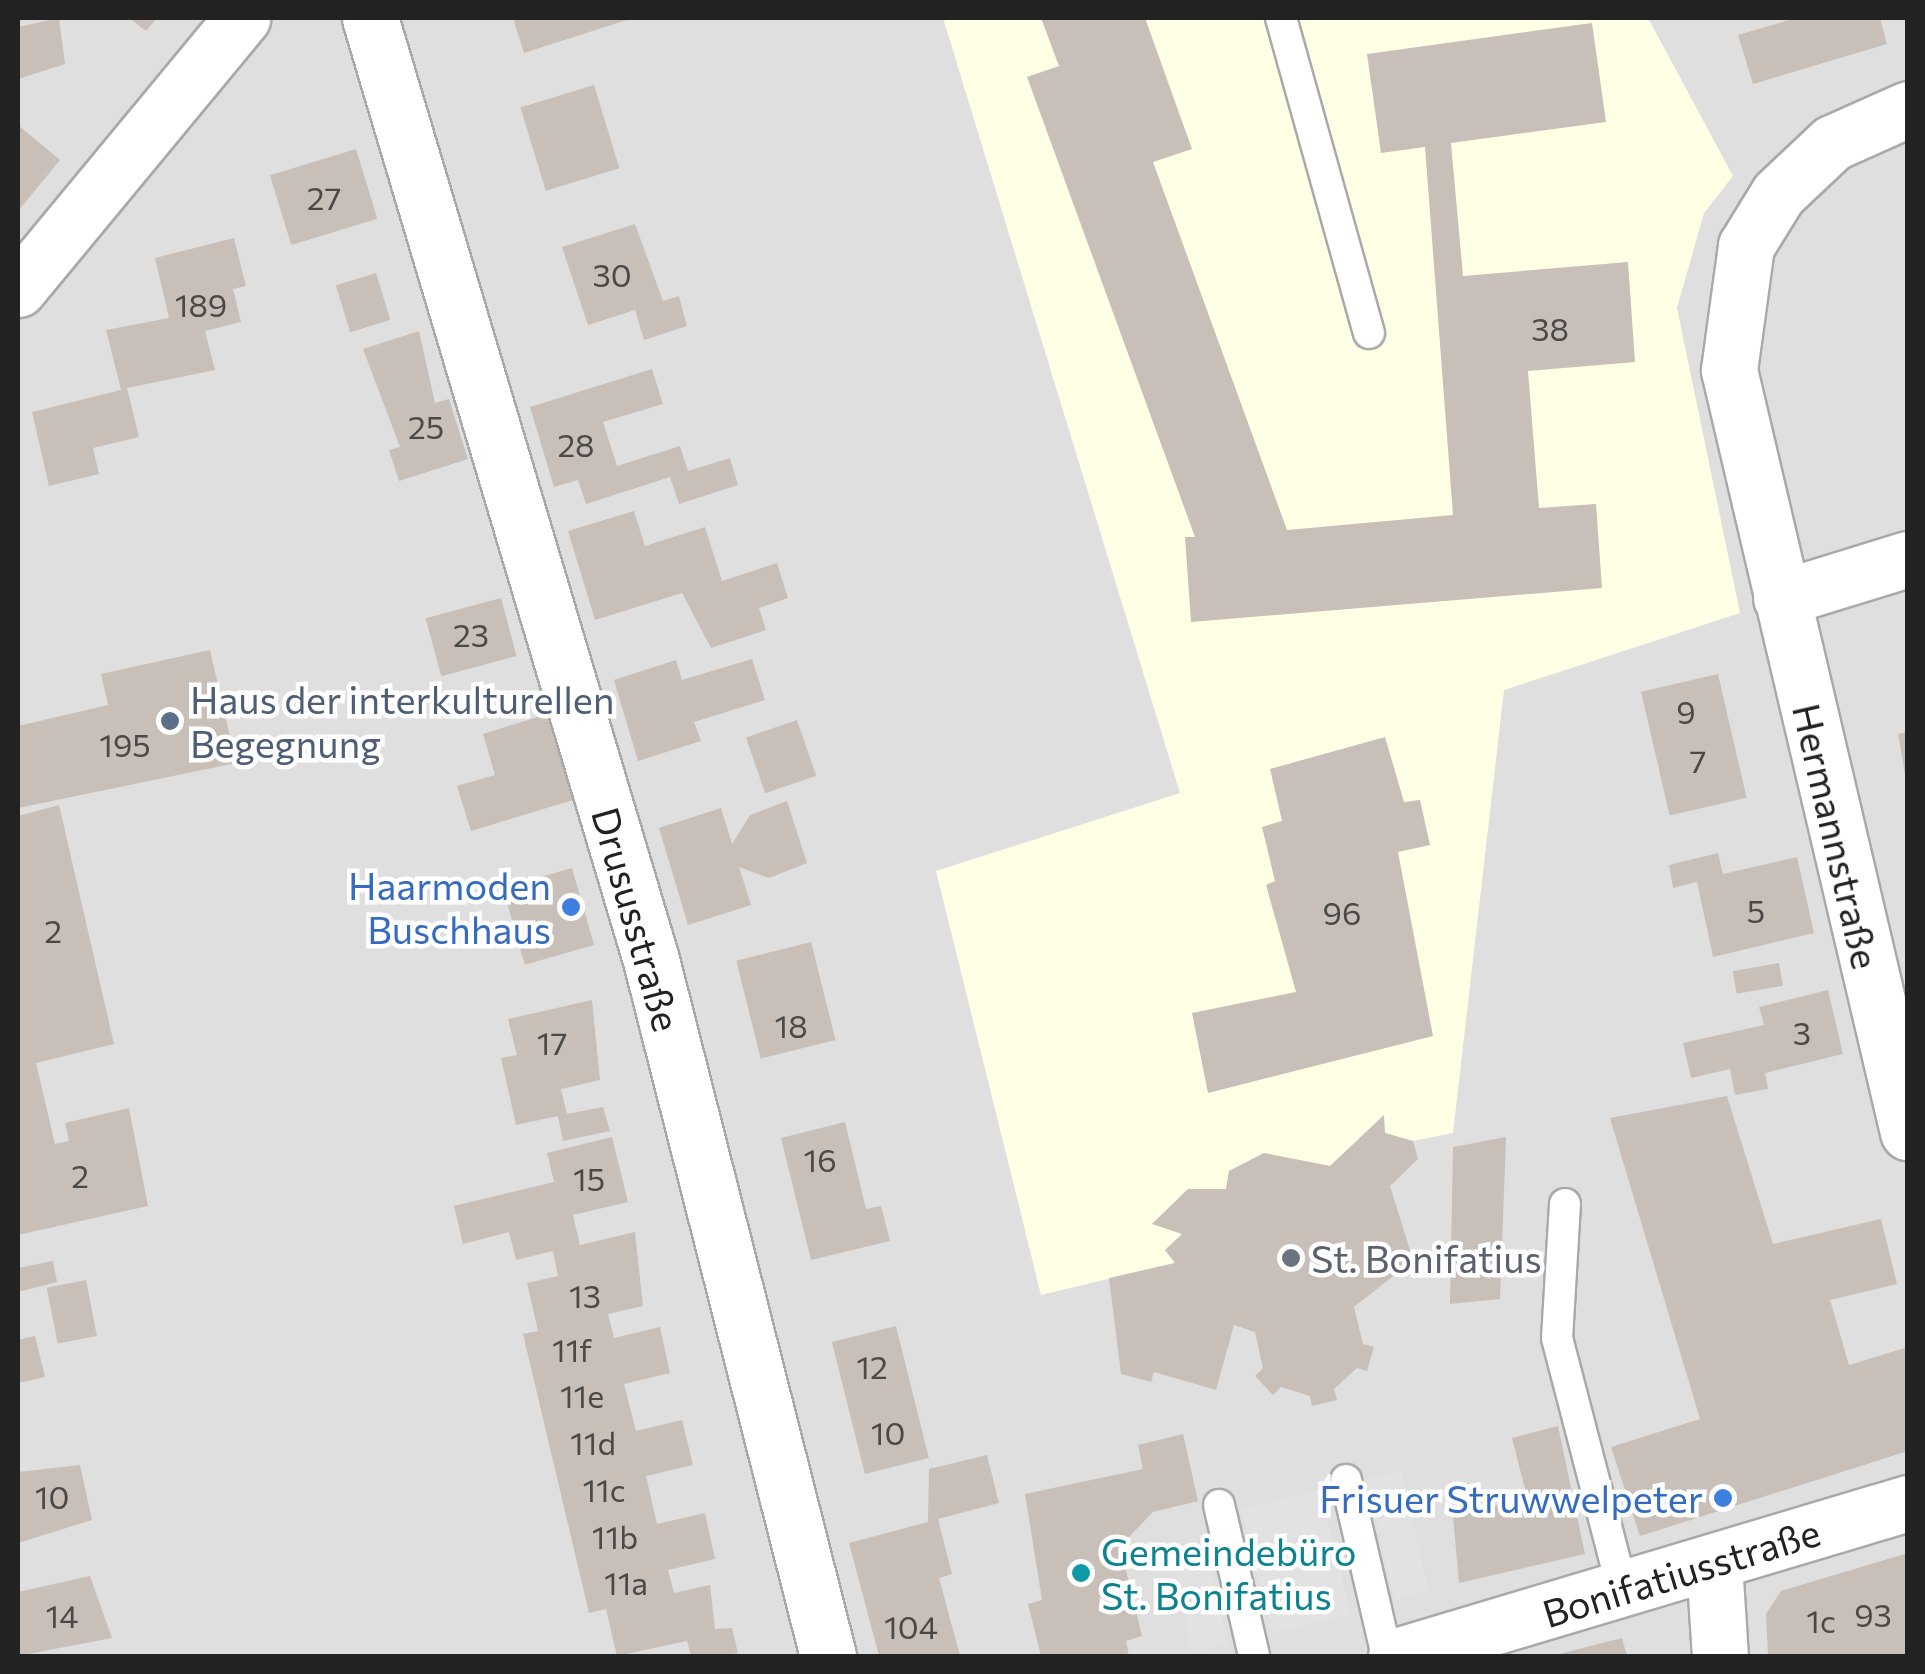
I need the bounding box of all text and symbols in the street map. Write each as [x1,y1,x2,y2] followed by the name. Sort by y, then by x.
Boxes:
[307,178,341,216] house number: 27
[592,255,632,293] house number: 30
[175,285,227,323] house number: 189
[1531,309,1569,347] house number: 38
[408,407,444,445] house number: 25
[557,425,595,463] house number: 28
[453,615,489,653] house number: 23
[190,676,615,766] place label: Haus der interkulturellen Begegnung
[1676,692,1696,730] house number: 9
[1784,699,1890,973] street label: Hermannstraße
[159,710,181,732] marker: Haus der interkulturellen Begegnung
[99,725,151,763] house number: 195
[1690,741,1706,779] house number: 7
[583,802,691,1036] street label: Drususstraße
[348,862,551,952] place label: Haarmoden Buschhaus
[1747,891,1765,929] house number: 5
[1323,893,1361,931] house number: 96
[560,896,582,918] marker: Haarmoden Buschhaus
[44,911,62,949] house number: 2
[774,1006,808,1044] house number: 18
[1793,1013,1811,1051] house number: 3
[537,1023,567,1061] house number: 17
[803,1140,837,1178] house number: 16
[71,1156,89,1194] house number: 2
[573,1159,605,1197] house number: 15
[1311,1235,1542,1281] place label: St. Bonifatius
[1280,1247,1302,1269] marker: St. Bonifatius
[569,1276,601,1314] house number: 13
[552,1330,592,1368] house number: 11f
[856,1347,888,1385] house number: 12
[560,1376,604,1414] house number: 11e
[871,1413,905,1451] house number: 10
[570,1423,616,1461] house number: 11d
[582,1470,626,1508] house number: 11c
[1319,1475,1703,1521] place label: Frisuer Struwwelpeter
[35,1477,69,1515] house number: 10
[1712,1487,1734,1509] marker: Frisuer Struwwelpeter
[1537,1508,1825,1636] street label: Bonifatiusstraße
[592,1517,638,1555] house number: 11b
[1101,1528,1357,1618] place label: Gemeindebüro St. Bonifatius
[1070,1562,1092,1584] marker: Gemeindebüro St. Bonifatius
[604,1563,648,1601] house number: 11a
[1854,1595,1892,1633] house number: 93
[46,1596,78,1634] house number: 14
[1806,1601,1836,1639] house number: 1c
[884,1607,938,1645] house number: 104

